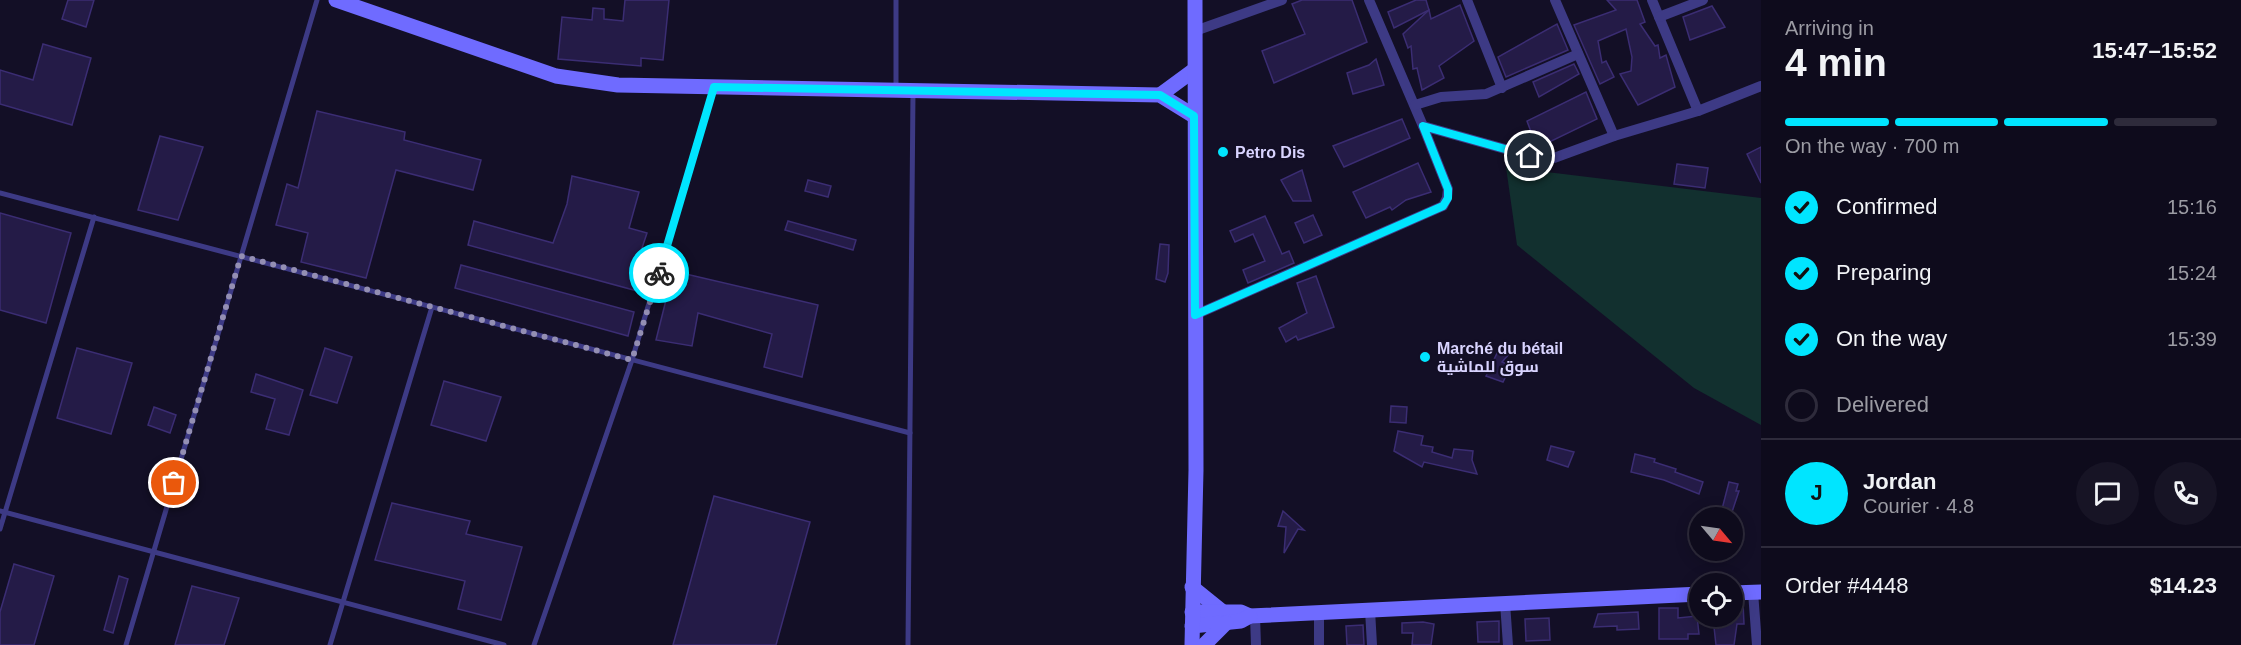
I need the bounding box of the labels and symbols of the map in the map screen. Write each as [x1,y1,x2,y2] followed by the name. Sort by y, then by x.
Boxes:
[1504,130,1555,181] pin
[1235,144,1305,161] place label: Petro Dis
[1216,145,1230,159] marker: Petro Dis
[629,243,689,303] courier
[1437,340,1563,376] place label: Marché du bétail سوق للماشية
[1418,350,1432,364] marker: Marché du bétail سوق للماشية
[148,457,199,508] pin
[1689,507,1743,561] north arrow

